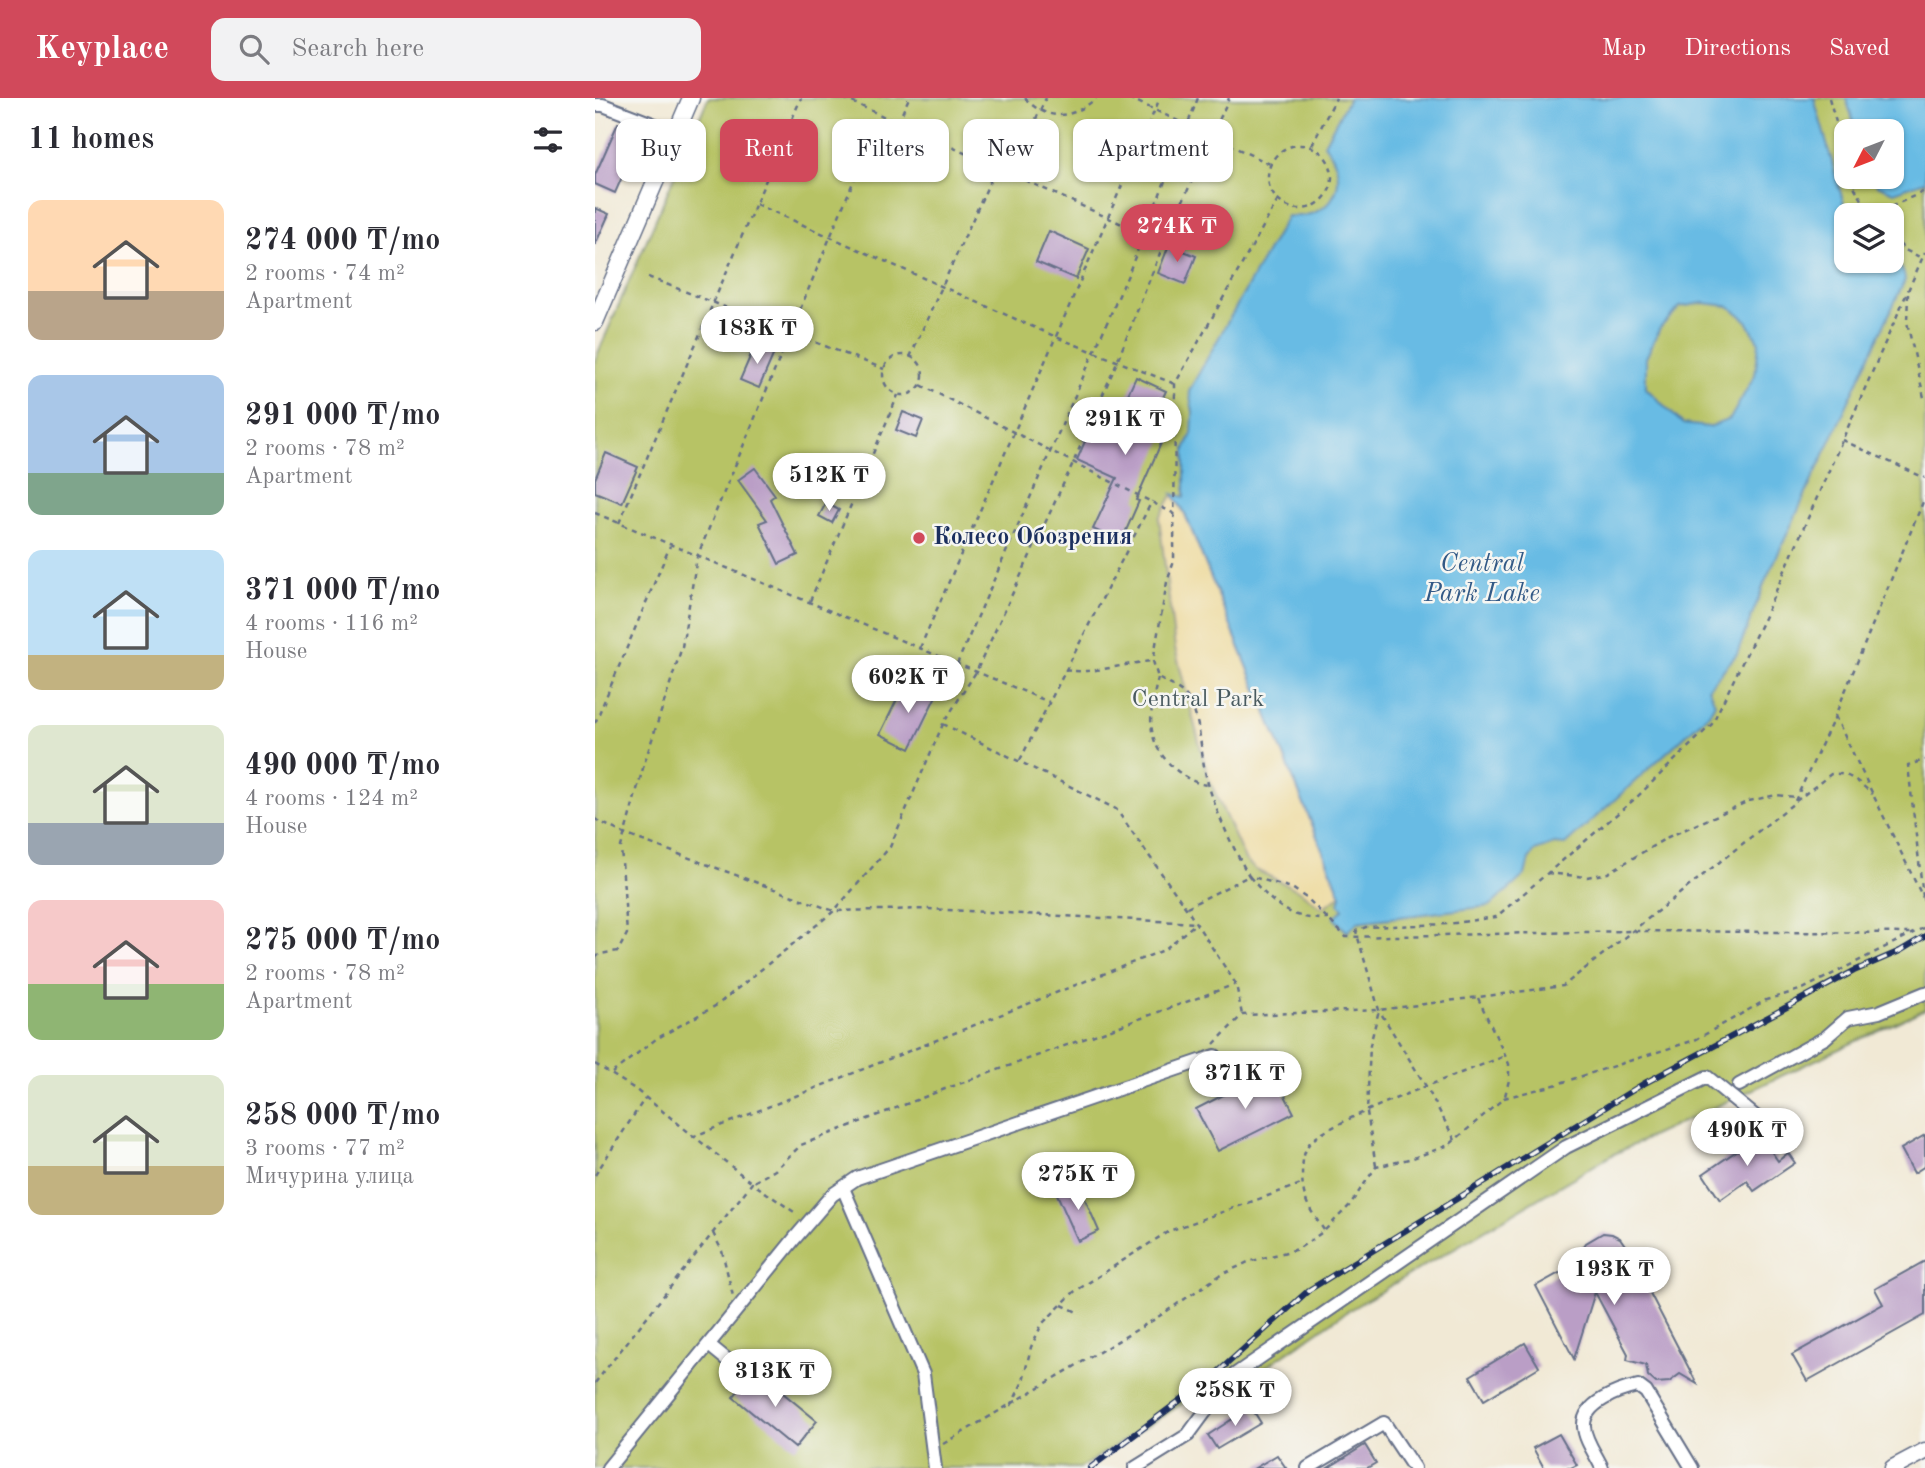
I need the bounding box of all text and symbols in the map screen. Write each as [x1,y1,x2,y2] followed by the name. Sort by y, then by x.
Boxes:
[211,18,701,81] search box
[235,30,273,68] icon: search
[35,33,169,66] text: Keyplace
[291,36,424,62] text: Search here
[1602,37,1646,61] text: Map
[1684,37,1791,61] text: Directions
[1829,37,1890,61] text: Saved
[616,119,706,182] chip: Buy
[720,119,818,182] chip: Rent
[832,119,949,182] chip: Filters
[963,119,1059,182] chip: New
[1073,119,1233,182] chip: Apartment
[1834,119,1904,189] north arrow
[1834,119,1904,273] map controls
[529,121,567,159] icon: filters
[28,125,154,155] text: 11 homes
[1834,203,1904,273] button: layers
[1120,204,1234,264] pin: 274K ₸
[1137,215,1217,238] text: 274K ₸
[245,226,440,256] text: 274 000 ₸/mo
[84,228,168,312] icon: home
[245,262,405,285] text: 2 rooms · 74 m²
[245,290,353,313] text: Apartment
[700,306,814,366] pin: 183K ₸
[717,317,797,340] text: 183K ₸
[1068,398,1182,457] pin: 291K ₸
[245,401,440,431] text: 291 000 ₸/mo
[84,403,168,487] icon: home
[1085,408,1165,431] text: 291K ₸
[245,437,405,460] text: 2 rooms · 78 m²
[772,454,886,513] pin: 512K ₸
[789,464,869,487] text: 512K ₸
[245,465,353,488] text: Apartment
[933,526,1132,550] place label: Колесо Обозрения
[911,530,927,546] marker: Колесо Обозрения
[1423,551,1540,607] water label: Central Park Lake
[245,576,440,606] text: 371 000 ₸/mo
[84,578,168,662] icon: home
[245,612,418,635] text: 4 rooms · 116 m²
[245,640,307,663] text: House
[851,656,965,715] pin: 602K ₸
[868,666,948,689] text: 602K ₸
[1132,688,1264,712] park label: Central Park
[245,751,440,781] text: 490 000 ₸/mo
[84,753,168,837] icon: home
[245,787,418,810] text: 4 rooms · 124 m²
[245,815,307,838] text: House
[245,926,440,956] text: 275 000 ₸/mo
[84,928,168,1012] icon: home
[245,962,405,985] text: 2 rooms · 78 m²
[245,990,353,1013] text: Apartment
[1188,1052,1302,1111] pin: 371K ₸
[1205,1062,1285,1085] text: 371K ₸
[245,1101,440,1131] text: 258 000 ₸/mo
[84,1103,168,1187] icon: home
[1690,1108,1804,1168] pin: 490K ₸
[1707,1119,1787,1142] text: 490K ₸
[245,1137,405,1160] text: 3 rooms · 77 m²
[1021,1152,1135,1212] pin: 275K ₸
[1038,1163,1118,1186] text: 275K ₸
[245,1165,414,1188] text: Мичурина улица
[1557,1248,1671,1307] pin: 193K ₸
[1574,1258,1654,1281] text: 193K ₸
[718,1350,832,1409] pin: 313K ₸
[735,1360,815,1383] text: 313K ₸
[1178,1368,1292,1428] pin: 258K ₸
[1195,1379,1275,1402] text: 258K ₸

